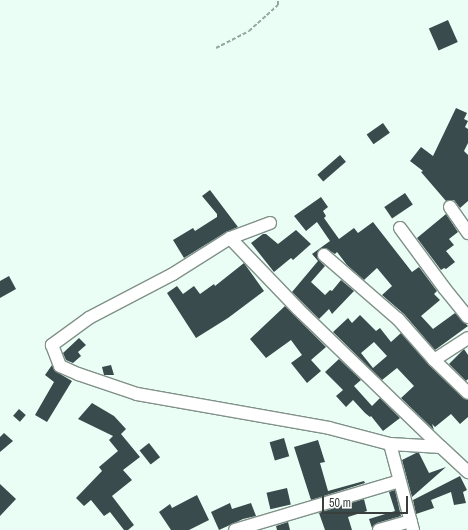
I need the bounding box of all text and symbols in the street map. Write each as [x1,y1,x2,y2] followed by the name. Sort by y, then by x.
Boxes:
[324,488,410,514] scale bar
[329,495,351,511] text: 50 m

